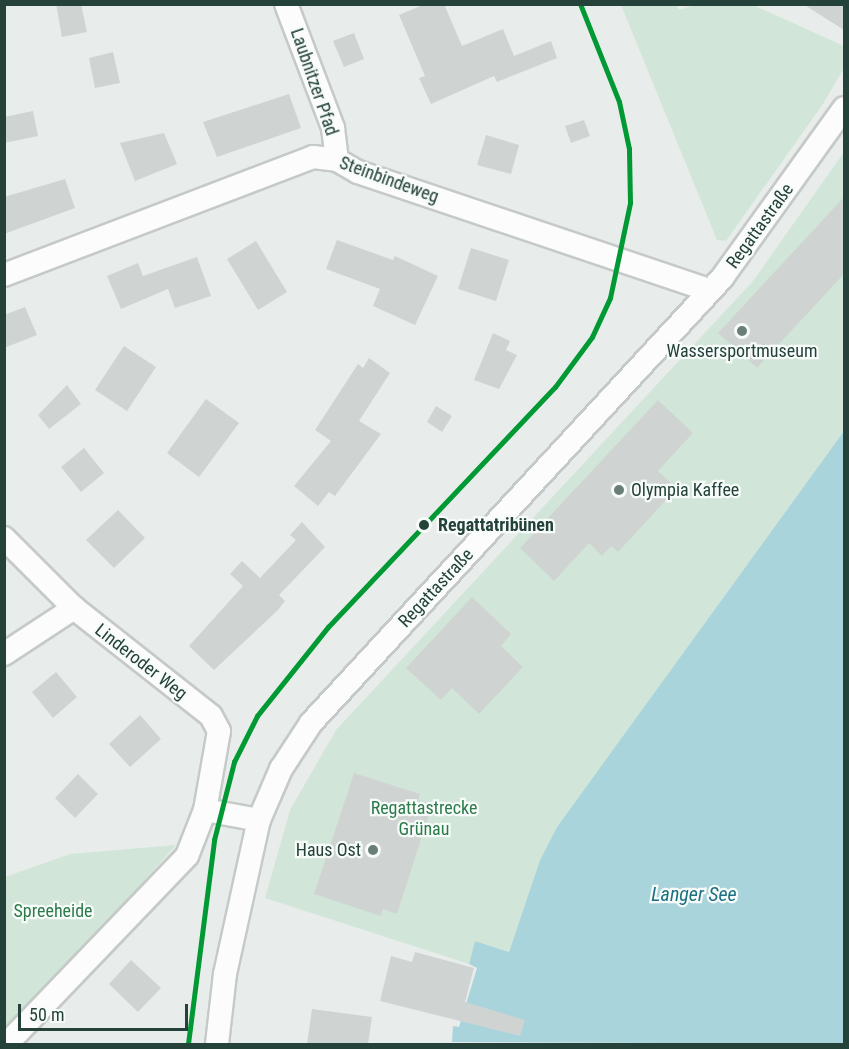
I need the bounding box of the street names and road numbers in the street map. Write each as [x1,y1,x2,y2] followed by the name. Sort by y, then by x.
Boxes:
[286,26,342,138] street label: Laubnitzer Pfad
[336,152,442,208] street label: Steinbindeweg
[722,179,798,273] street label: Regattastraße
[394,544,478,632] street label: Regattastraße
[91,619,191,705] street label: Linderoder Weg

